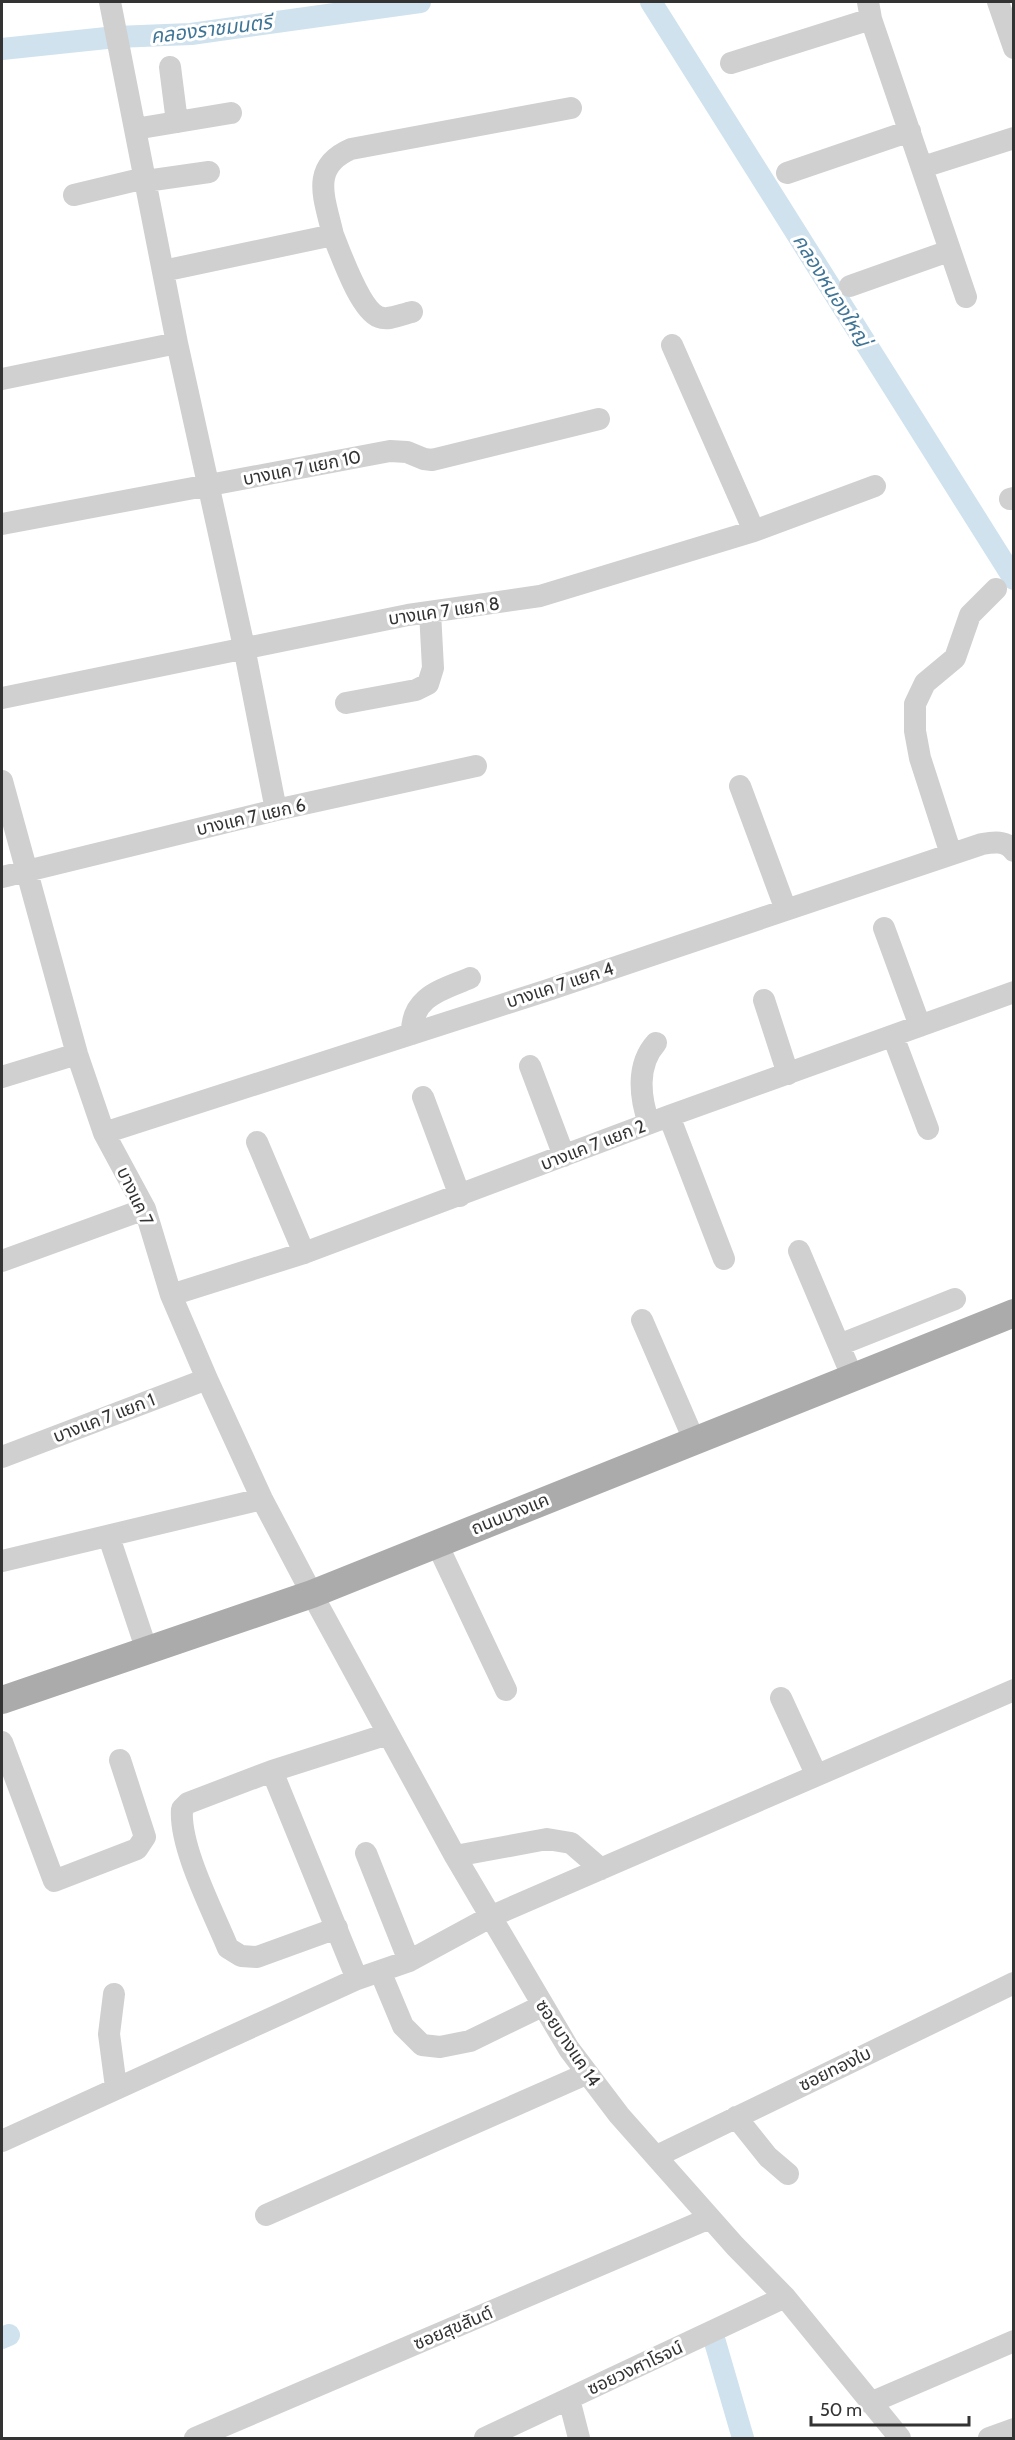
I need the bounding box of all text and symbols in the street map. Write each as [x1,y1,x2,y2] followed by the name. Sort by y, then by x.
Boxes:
[149,9,277,48] water label: คลองราชมนตรี
[788,229,878,353] water label: คลองหนองใหญ่
[241,446,363,490] street label: บางแค 7 แยก 10
[387,592,501,630] street label: บางแค 7 แยก 8
[194,794,308,840] street label: บางแค 7 แยก 6
[503,957,617,1013] street label: บางแค 7 แยก 4
[537,1115,649,1175] street label: บางแค 7 แยก 2
[112,1163,158,1229] street label: บางแค 7
[50,1389,158,1447] street label: บางแค 7 แยก 1
[468,1488,552,1540] street label: ถนนบางแค
[531,1995,605,2091] street label: ซอยบางแค 14
[795,2042,875,2096] street label: ซอยทองใบ
[410,2301,496,2355] street label: ซอยสุขสันต์
[584,2336,686,2400] street label: ซอยวงศาโรจน์
[811,2389,968,2427] scale bar
[820,2399,862,2421] text: 50 m

